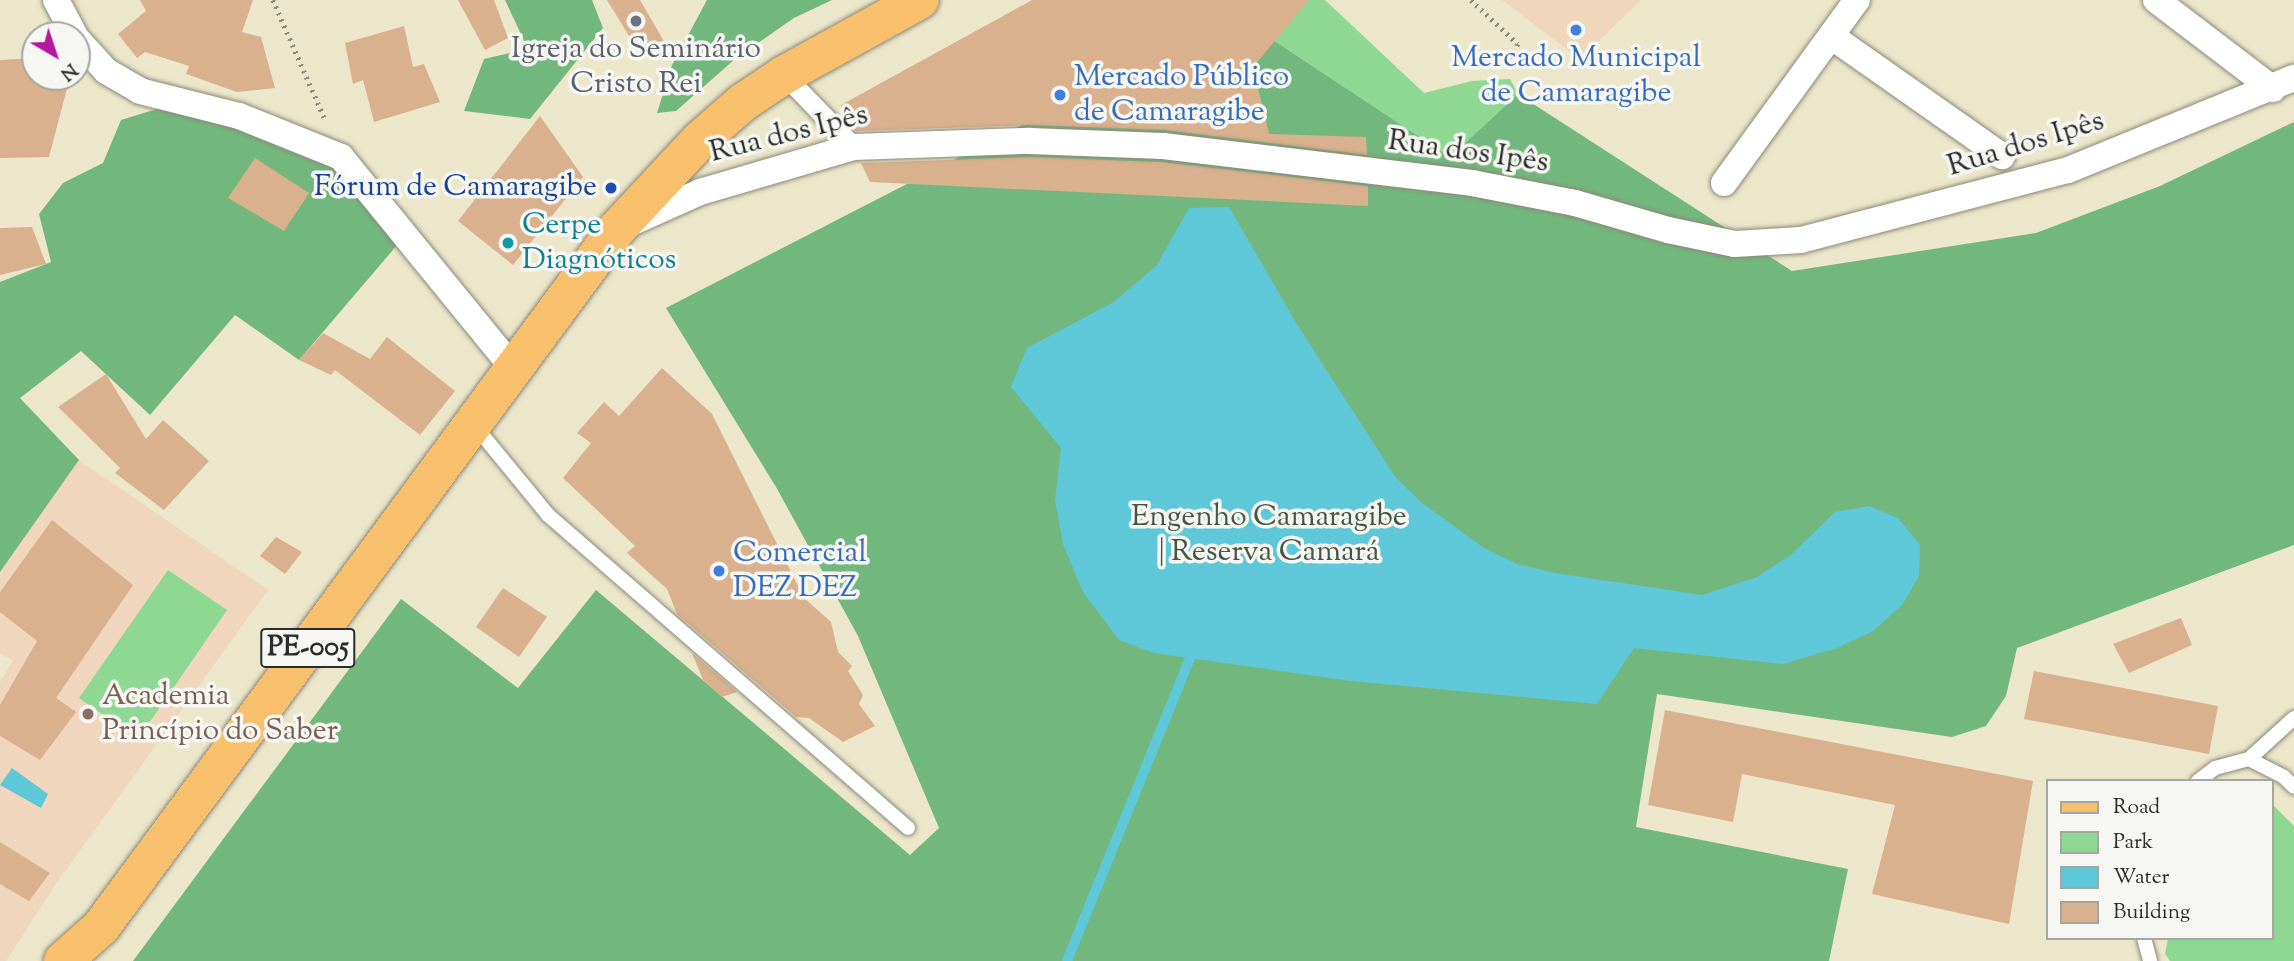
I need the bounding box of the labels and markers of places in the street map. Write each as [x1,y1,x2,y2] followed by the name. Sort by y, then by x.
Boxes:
[628,13,644,29] marker: Igreja do Seminário Cristo Rei
[1568,22,1584,38] marker: Mercado Municipal de Camaragibe
[511,32,761,102] place label: Igreja do Seminário Cristo Rei
[1451,41,1701,111] place label: Mercado Municipal de Camaragibe
[1074,60,1289,130] place label: Mercado Público de Camaragibe
[1052,87,1068,103] marker: Mercado Público de Camaragibe
[314,170,597,206] place label: Fórum de Camaragibe
[603,180,619,196] marker: Fórum de Camaragibe
[522,208,676,278] place label: Cerpe Diagnóticos
[500,235,516,251] marker: Cerpe Diagnóticos
[733,536,867,606] place label: Comercial DEZ DEZ
[711,563,727,579] marker: Comercial DEZ DEZ
[102,679,338,750] place label: Academia Princípio do Saber
[80,706,96,722] marker: Academia Princípio do Saber

